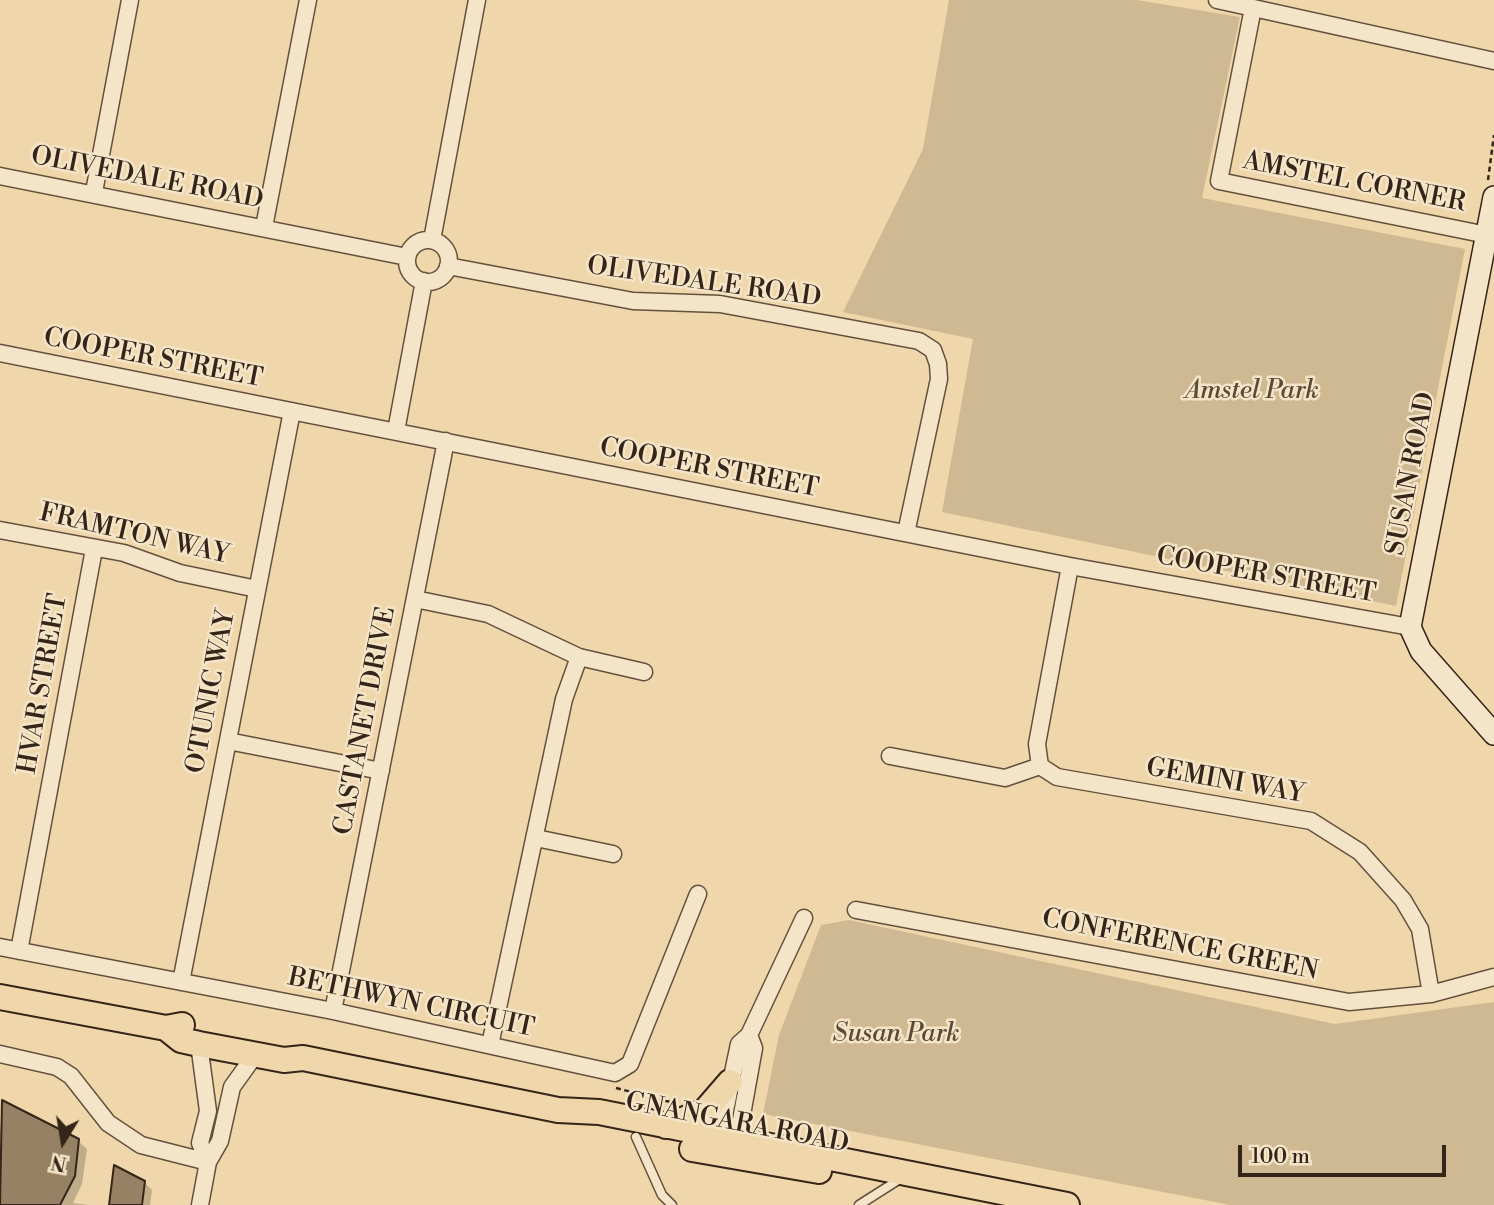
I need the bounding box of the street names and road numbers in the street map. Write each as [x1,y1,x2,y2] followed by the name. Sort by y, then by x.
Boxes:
[28,141,266,217] street label: OLIVEDALE ROAD
[1240,146,1468,220] street label: AMSTEL CORNER
[585,251,823,315] street label: OLIVEDALE ROAD
[41,322,265,396] street label: COOPER STREET
[1381,390,1443,558] street label: SUSAN ROAD
[597,432,821,506] street label: COOPER STREET
[36,498,232,572] street label: FRAMTON WAY
[1154,541,1378,611] street label: COOPER STREET
[13,591,75,777] street label: HVAR STREET
[329,604,403,838] street label: CASTANET DRIVE
[181,608,243,776] street label: OTUNIC WAY
[1144,753,1306,811] street label: GEMINI WAY
[1039,904,1321,988] street label: CONFERENCE GREEN
[285,963,537,1045] street label: BETHWYN CIRCUIT
[623,1087,851,1161] street label: GNANGARA ROAD

